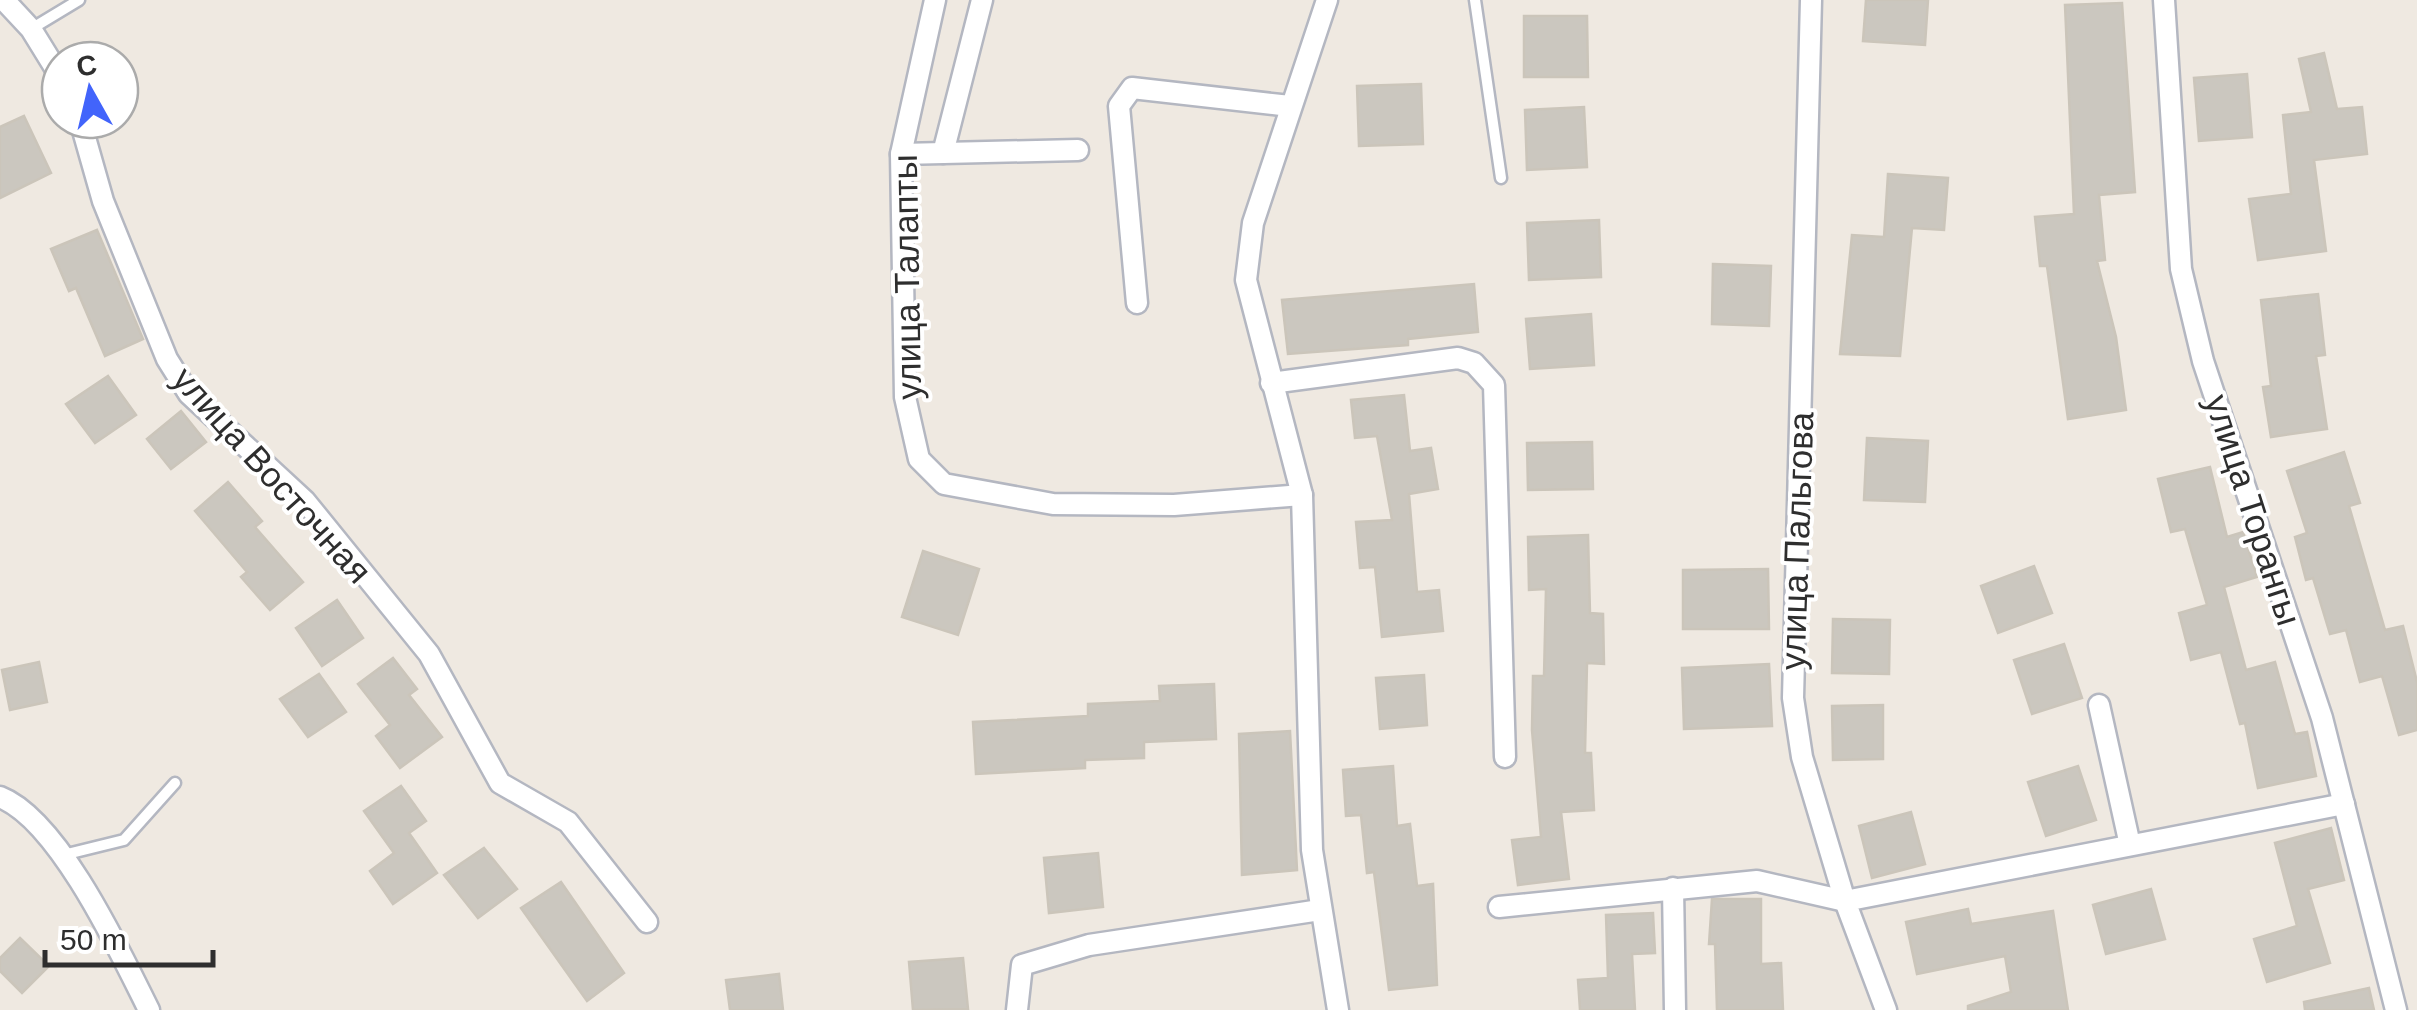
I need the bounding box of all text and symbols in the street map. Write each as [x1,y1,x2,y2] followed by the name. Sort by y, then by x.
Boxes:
[40,40,140,140] north arrow
[74,49,99,82] text: С
[885,154,928,400] street label: улица Талапты
[165,359,379,590] street label: улица Восточная
[2198,390,2309,630] street label: улица Торангы
[1773,411,1821,671] street label: улица Пальгова
[45,905,212,967] scale bar
[60,923,127,956] text: 50 m

